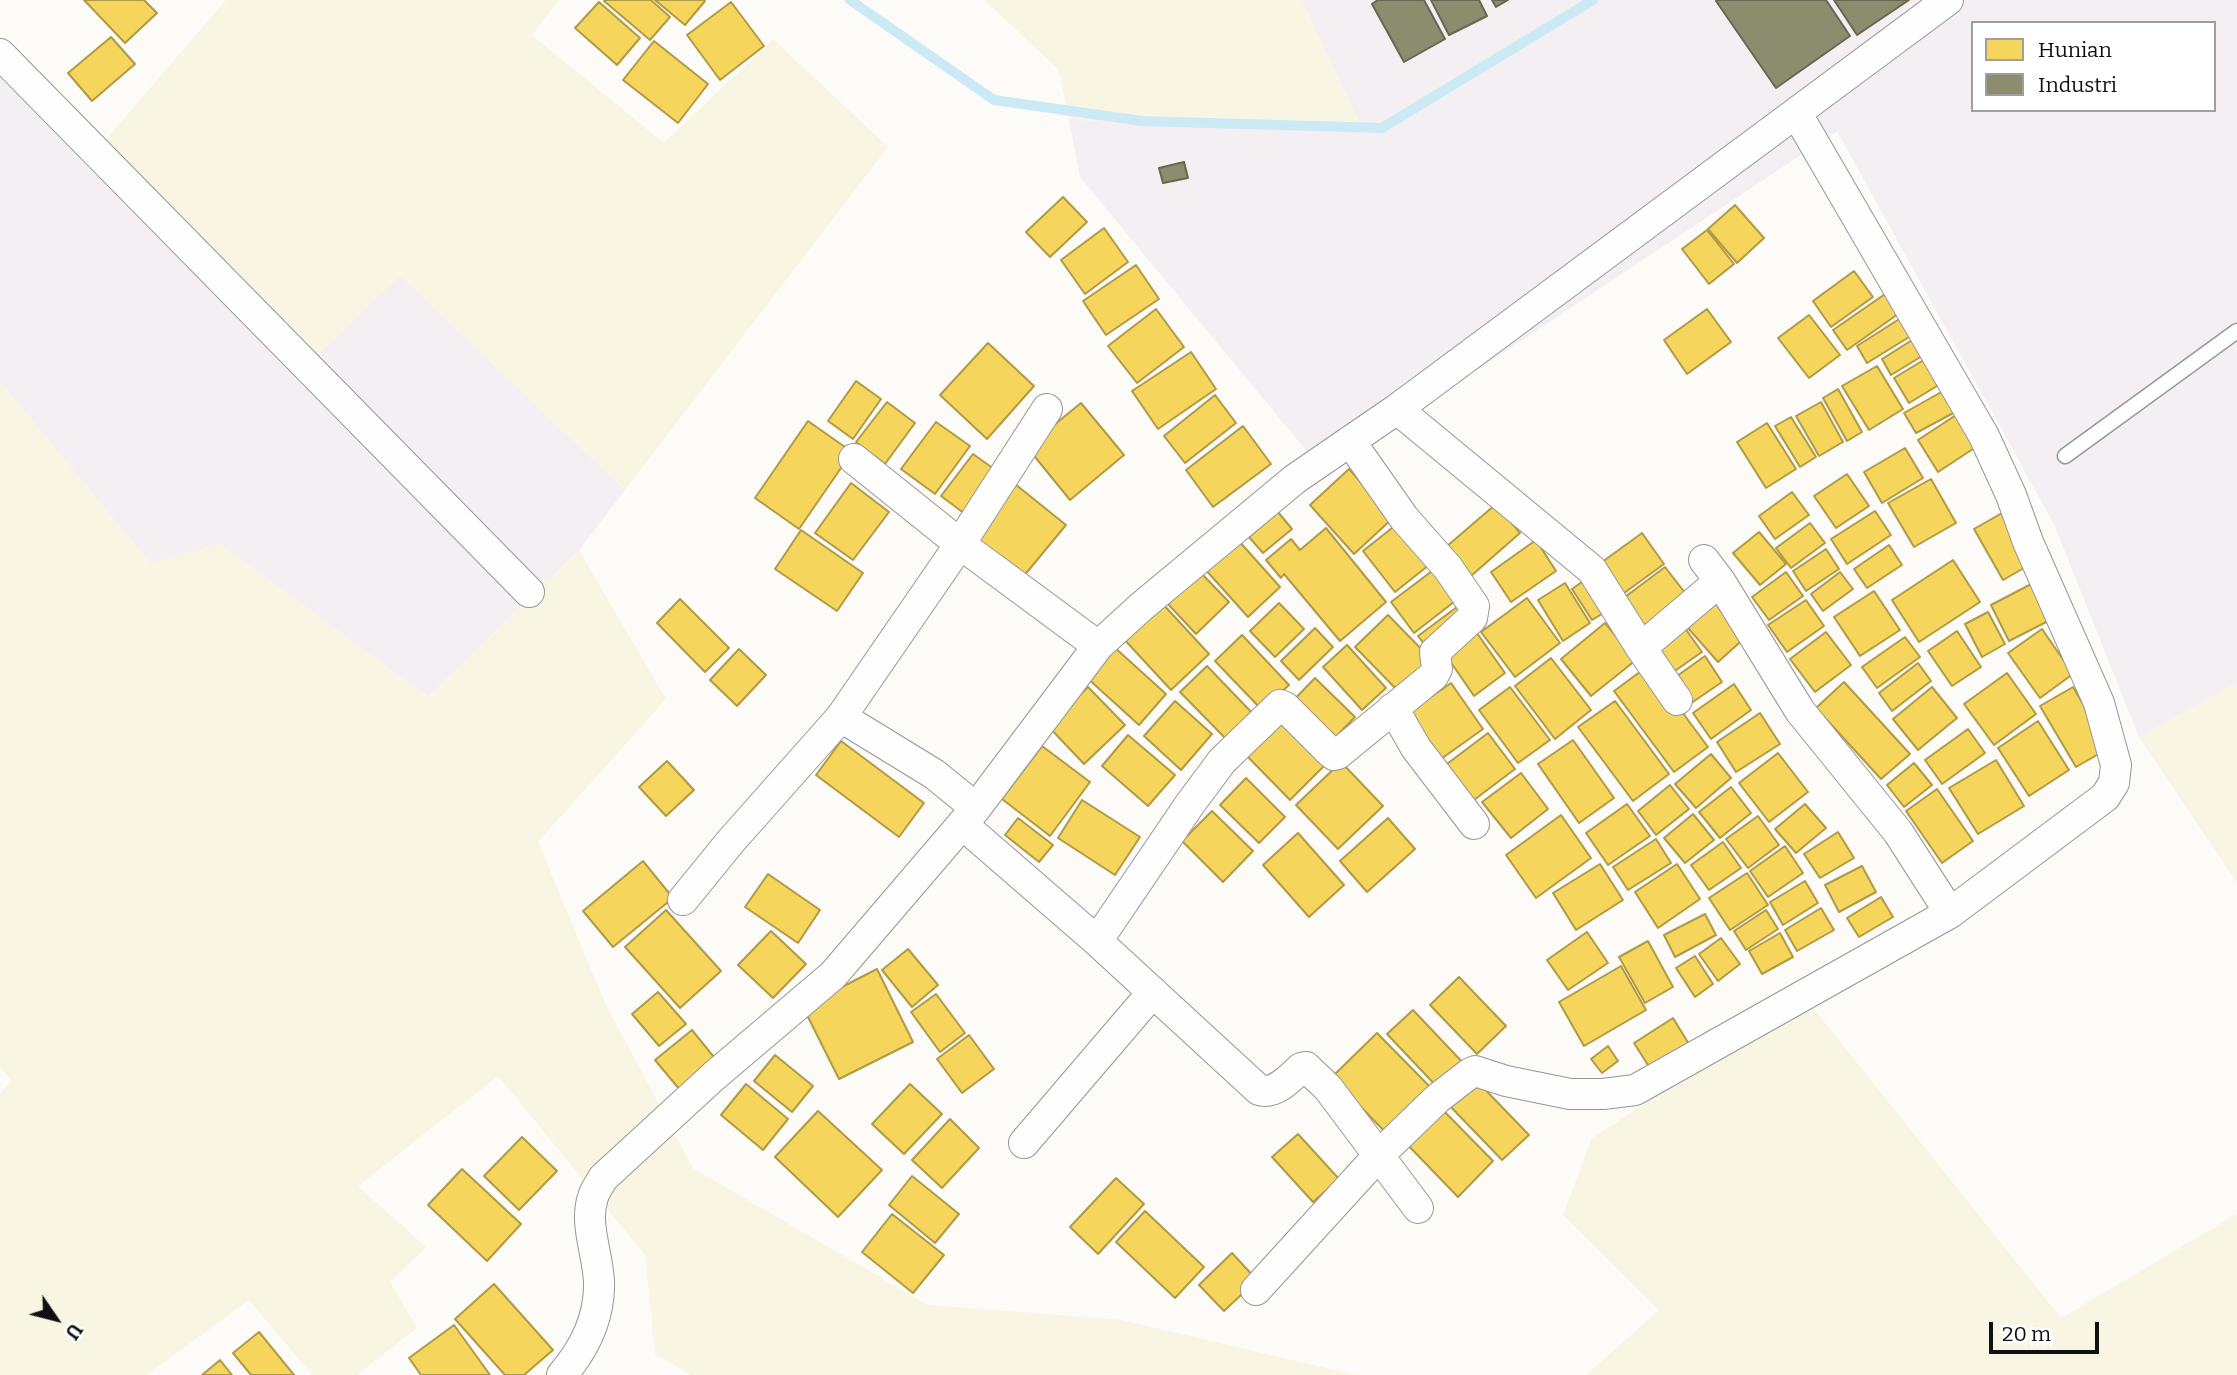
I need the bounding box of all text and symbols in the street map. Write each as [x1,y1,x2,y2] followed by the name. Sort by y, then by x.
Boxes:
[1971,21,2216,112] legend
[2038,37,2112,63] text: Hunian
[2038,72,2117,98] text: Industri
[21,1284,91,1354] north arrow
[1992,1308,2102,1352] scale bar
[60,1319,87,1344] text: U
[2002,1321,2051,1347] text: 20 m

